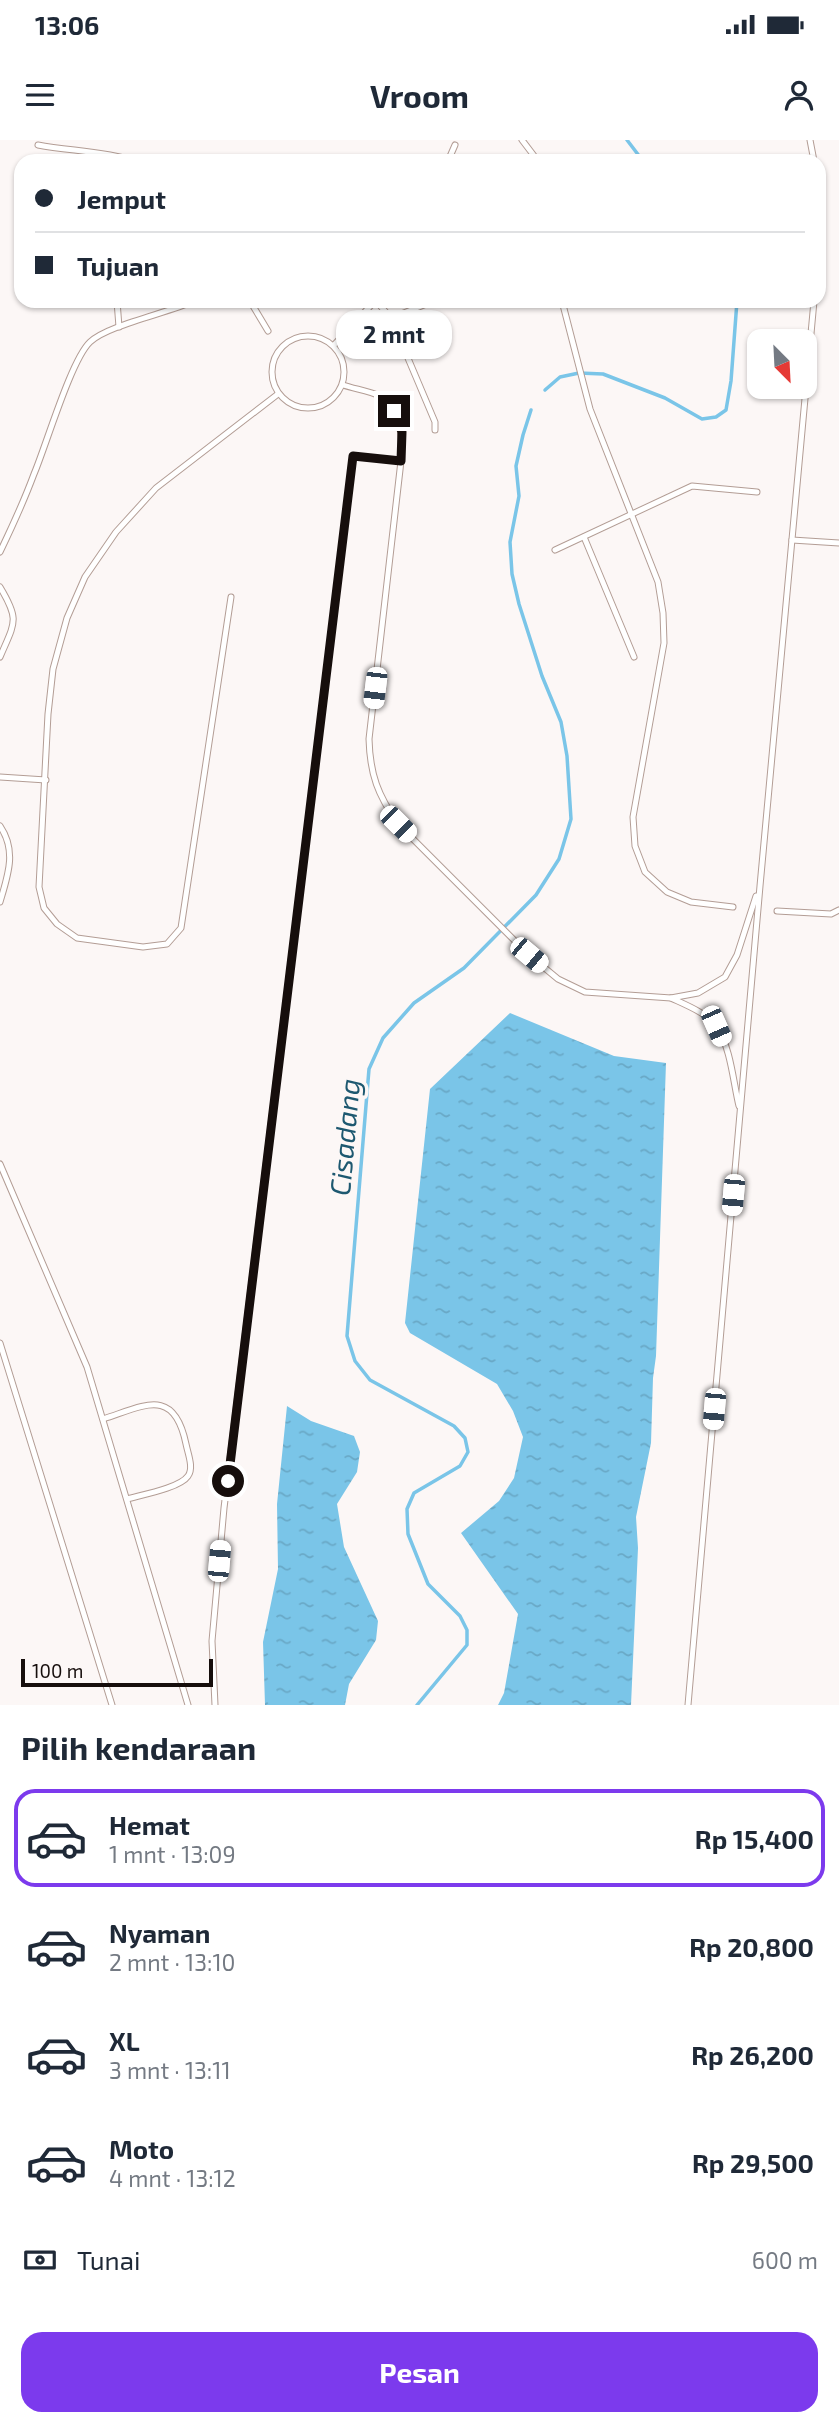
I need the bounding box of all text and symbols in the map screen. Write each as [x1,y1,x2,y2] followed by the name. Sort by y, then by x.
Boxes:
[35,9,99,40] text: 13:06
[21,76,59,114] icon: menu
[370,76,469,114] text: Vroom
[780,76,818,114] icon: person
[77,183,166,214] text: Jemput
[77,250,159,281] text: Tujuan
[336,310,452,358] callout: 2 mnt
[363,320,425,348] text: 2 mnt
[747,329,817,399] north arrow
[747,329,817,399] map controls
[378,395,410,427] route end
[363,666,388,710] car
[376,802,421,846] car
[507,933,552,977] car
[698,1003,735,1049] car
[322,1077,366,1197] water label: Cisadang
[721,1173,746,1217] car
[702,1387,727,1431] car
[212,1465,244,1497] route start
[207,1539,232,1583] car
[21,1656,214,1688] scale bar
[32,1659,83,1682] text: 100 m
[21,1728,256,1766] text: Pilih kendaraan
[25,1807,88,1870] icon: car
[109,1809,190,1840] text: Hemat
[695,1823,814,1854] text: Rp 15,400
[109,1840,236,1868] text: 1 mnt · 13:09
[25,1915,88,1978] icon: car
[109,1917,210,1948] text: Nyaman
[689,1931,814,1962] text: Rp 20,800
[109,1948,235,1976] text: 2 mnt · 13:10
[25,2023,88,2086] icon: car
[109,2025,140,2056] text: XL
[691,2039,814,2070] text: Rp 26,200
[109,2056,231,2084] text: 3 mnt · 13:11
[25,2131,88,2194] icon: car
[109,2133,174,2164] text: Moto
[692,2147,814,2178] text: Rp 29,500
[109,2164,236,2192] text: 4 mnt · 13:12
[21,2241,59,2279] icon: cash
[77,2244,140,2275] text: Tunai
[752,2246,818,2274] text: 600 m
[21,2332,818,2412] button: Pesan

